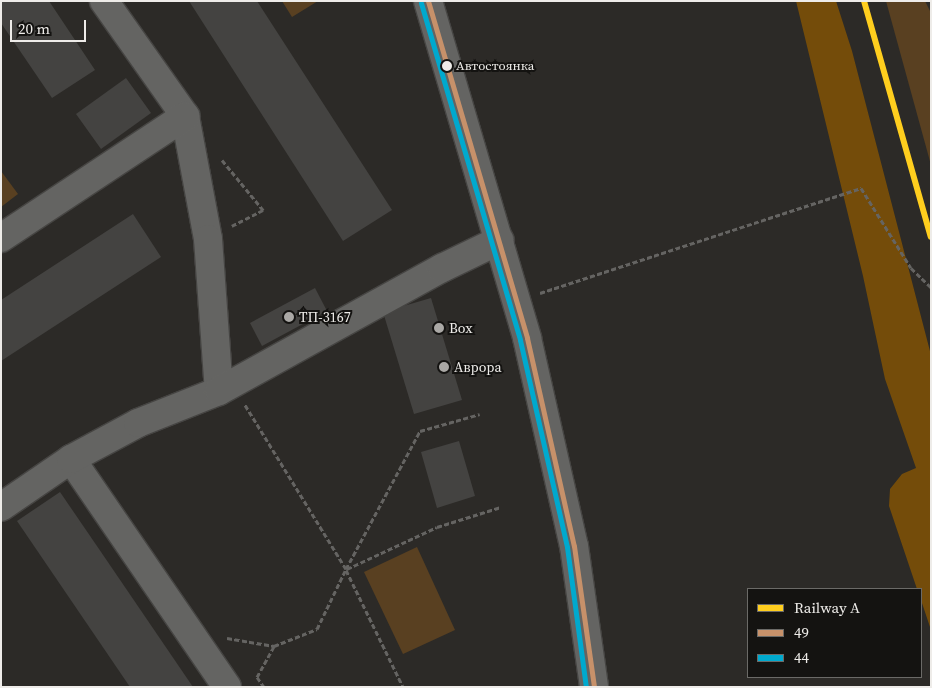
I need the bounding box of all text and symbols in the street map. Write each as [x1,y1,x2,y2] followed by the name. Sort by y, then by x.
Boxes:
[12,10,89,42] scale bar
[18,18,50,39] text: 20 m
[456,58,534,74] place label: Автостоянка
[442,61,452,71] marker: Автостоянка
[299,309,351,325] place label: ТП-3167
[283,311,295,323] marker: ТП-3167
[449,320,473,336] place label: Box
[433,322,445,334] marker: Box
[454,359,502,375] place label: Аврора
[438,361,450,373] marker: Аврора
[747,588,922,678] legend
[794,597,860,618] text: Railway A
[794,622,809,643] text: 49
[794,647,809,668] text: 44

